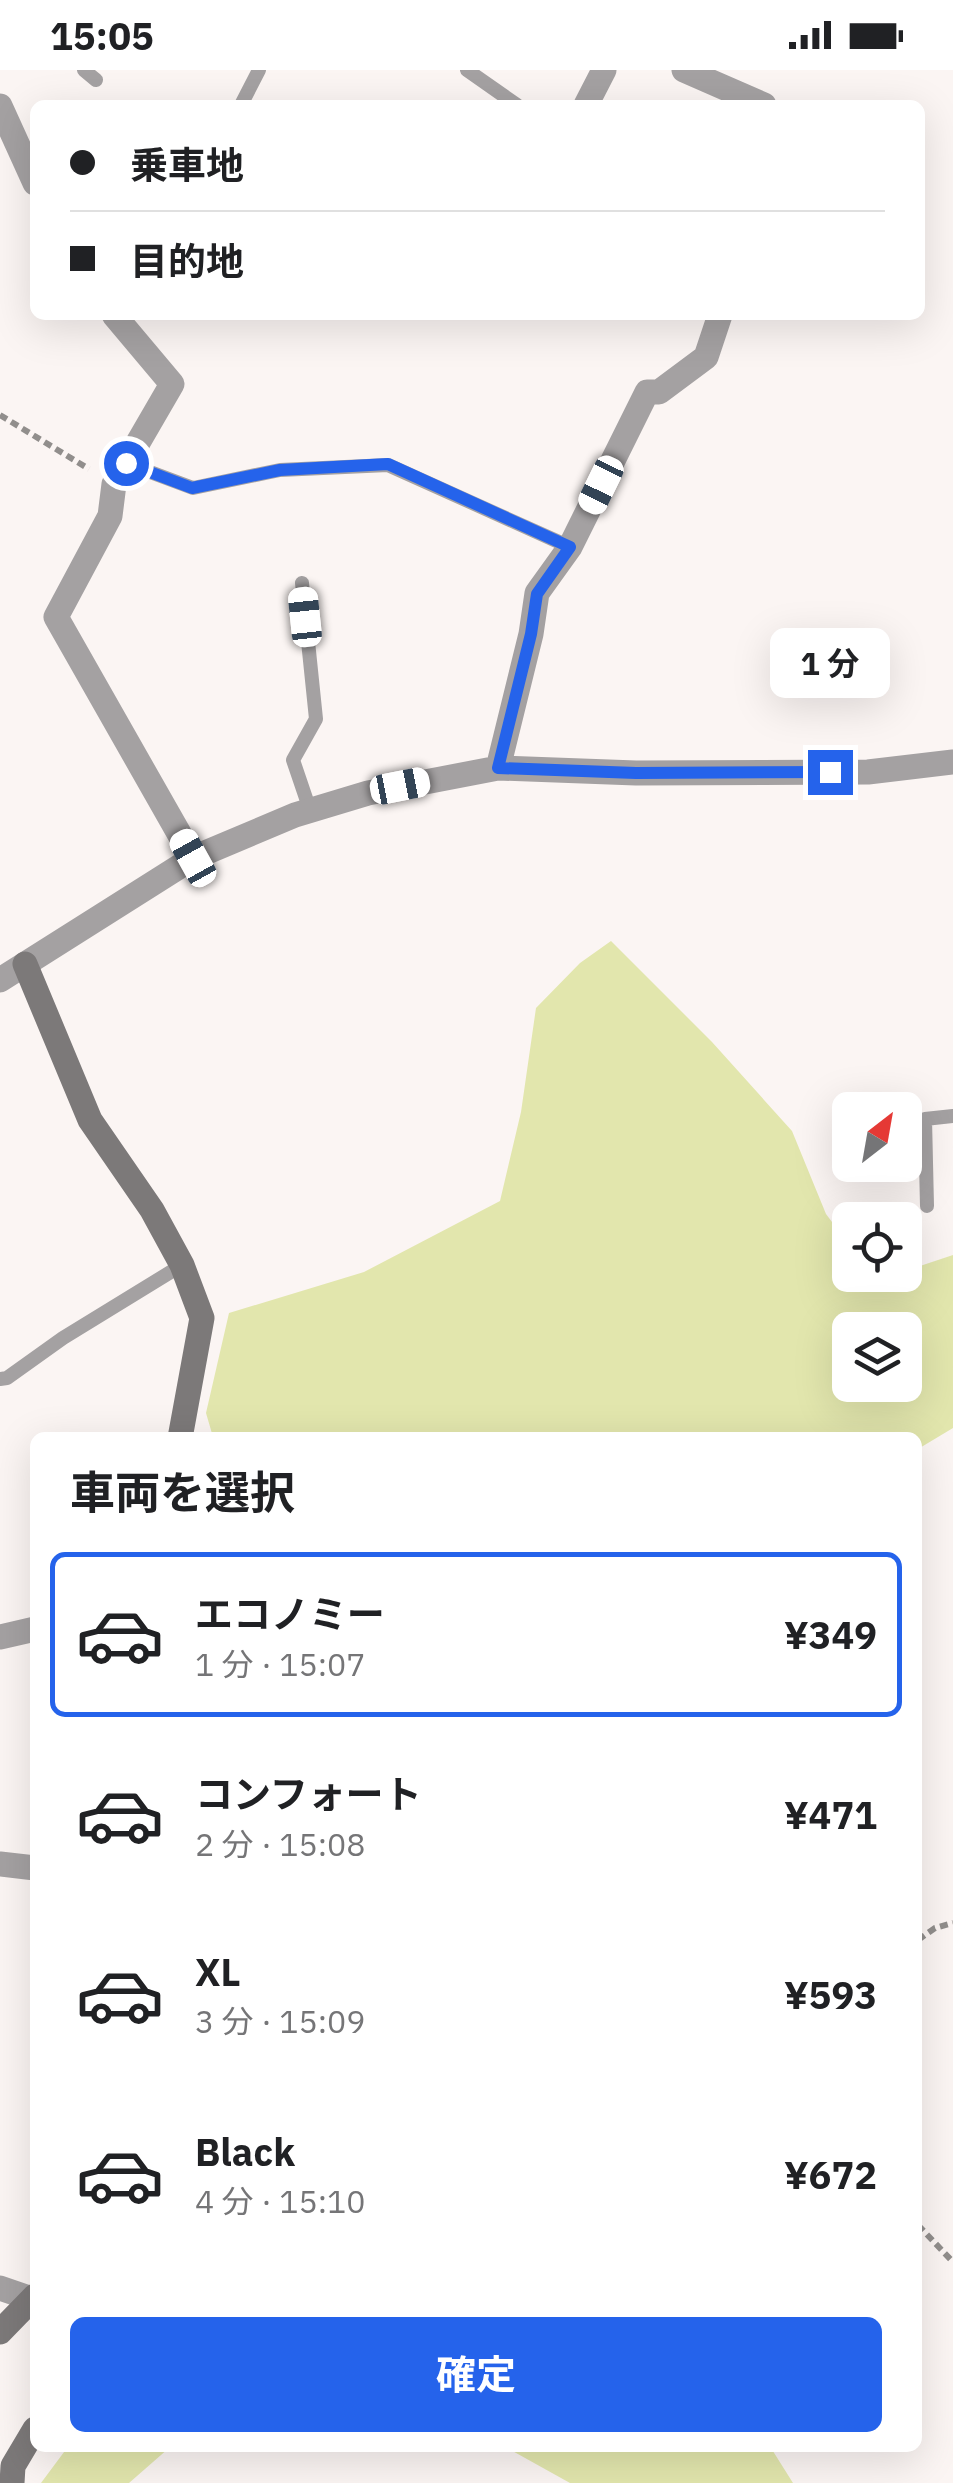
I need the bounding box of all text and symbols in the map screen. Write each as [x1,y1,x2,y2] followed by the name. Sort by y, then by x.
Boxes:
[50,11,154,60] text: 15:05
[130,140,244,189] text: 乗車地
[130,236,244,285] text: 目的地
[104,441,149,486] route start
[574,451,628,519] car
[287,586,323,648] car
[770,627,890,697] callout: 1 分
[801,642,859,684] text: 1 分
[808,750,853,795] route end
[368,766,432,806] car
[165,824,221,892] car
[832,1092,922,1182] north arrow
[832,1092,922,1402] map controls
[832,1202,922,1292] button: locate
[832,1312,922,1402] button: layers
[70,1463,295,1521] text: 車両を選択
[195,1589,385,1638] text: エコノミー
[75,1590,165,1680] icon: car
[784,1610,877,1659] text: ¥349
[195,1643,365,1685] text: 1 分 · 15:07
[195,1769,422,1818] text: コンフォート
[75,1770,165,1860] icon: car
[784,1790,877,1839] text: ¥471
[195,1823,365,1865] text: 2 分 · 15:08
[195,1947,241,1996] text: XL
[75,1950,165,2040] icon: car
[784,1970,877,2019] text: ¥593
[195,2000,365,2042] text: 3 分 · 15:09
[195,2127,295,2176] text: Black
[75,2130,165,2220] icon: car
[784,2150,877,2199] text: ¥672
[195,2180,365,2222] text: 4 分 · 15:10
[70,2317,882,2432] button: 確定

